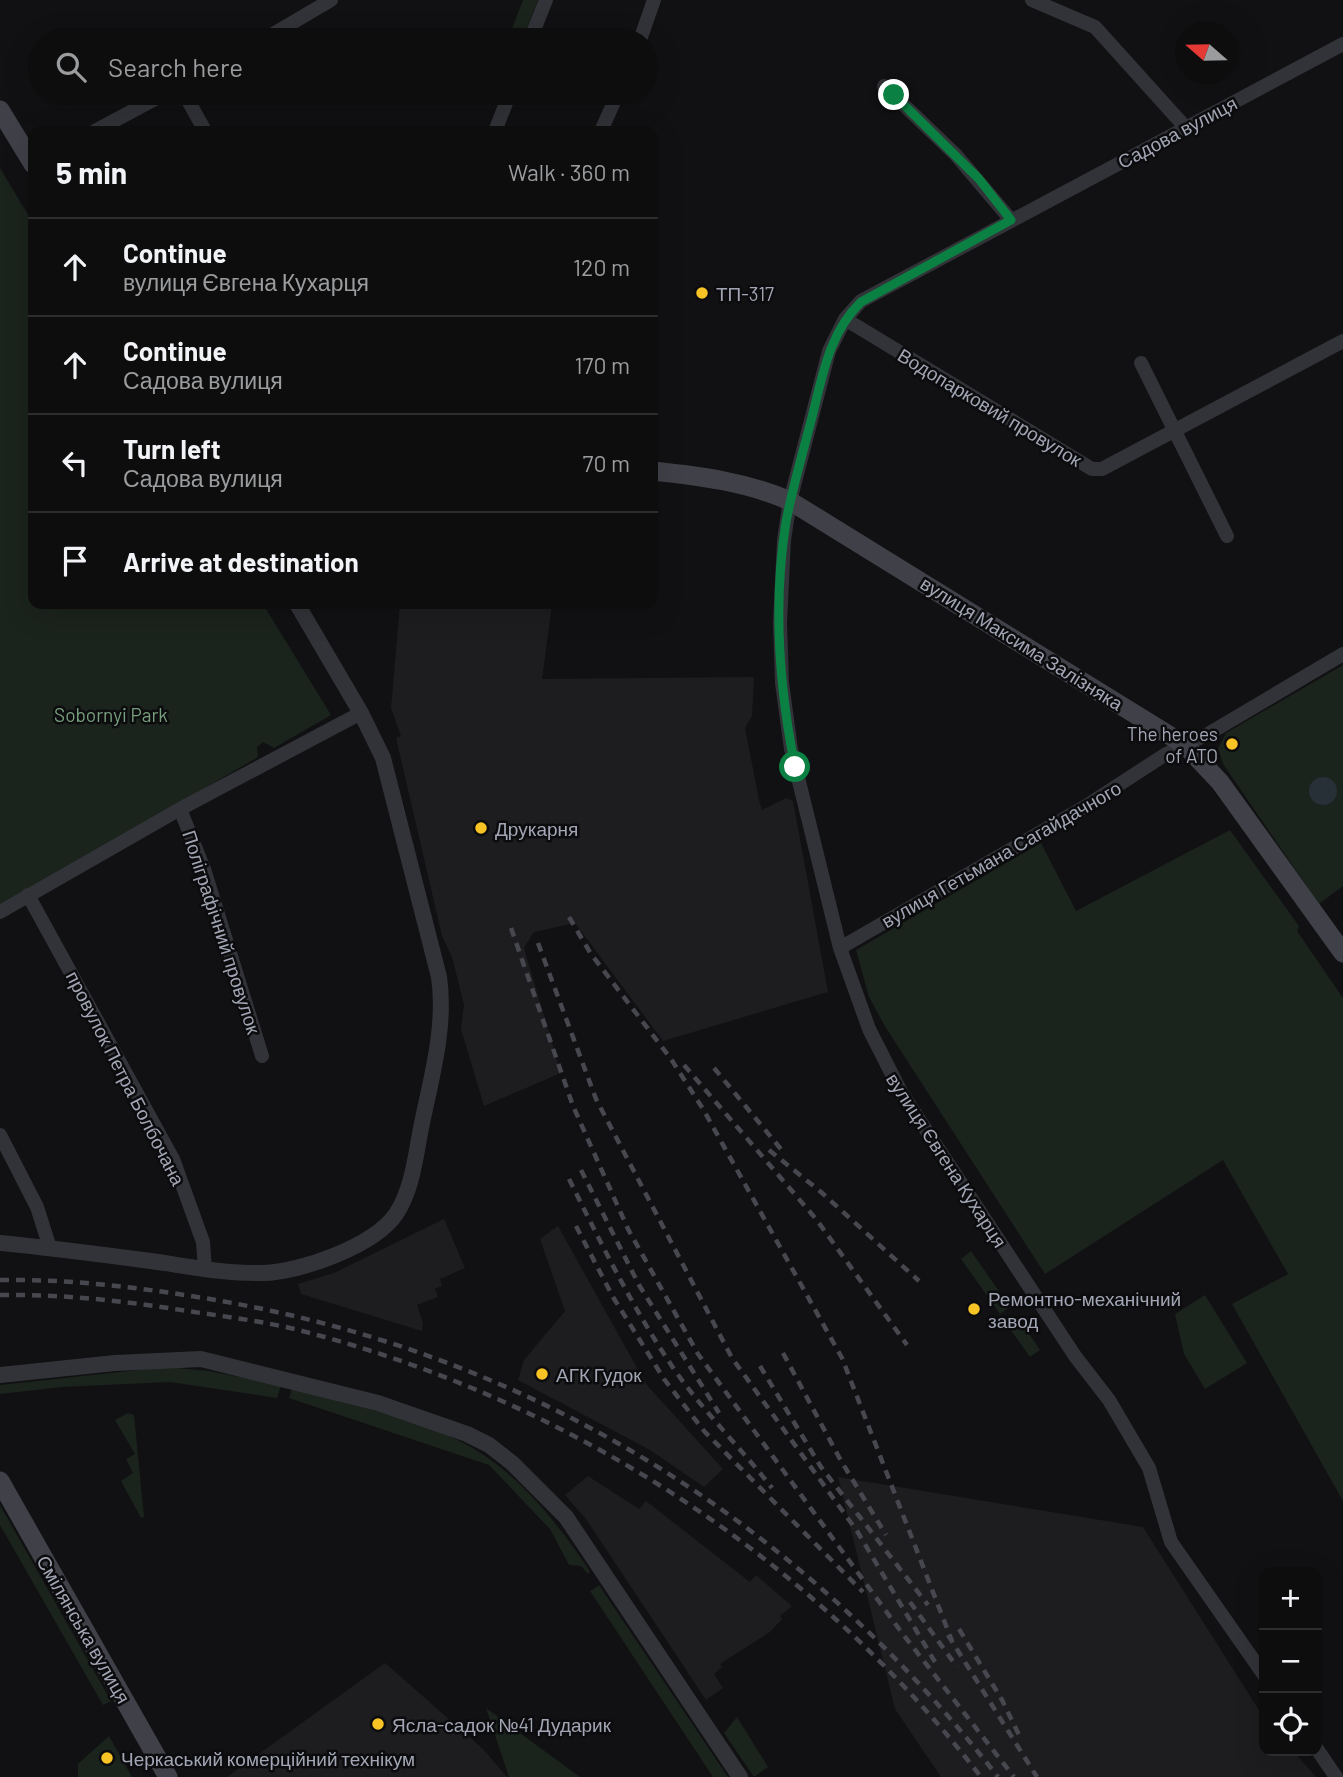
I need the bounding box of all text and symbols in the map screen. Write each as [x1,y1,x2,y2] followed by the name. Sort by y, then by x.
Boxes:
[1175,21,1238,84] north arrow
[28,28,658,105] search box
[52,48,90,86] icon: search
[108,51,243,82] text: Search here
[878,79,909,110] route end
[1113,91,1241,173] street label: Садова вулиця
[56,154,127,190] text: 5 min
[508,158,630,186] text: Walk · 360 m
[123,237,227,268] text: Continue
[56,248,94,286] icon: ahead
[573,253,630,281] text: 120 m
[123,268,369,296] text: вулиця Євгена Кухарця
[716,282,774,305] place label: ТП-317
[694,285,710,301] marker: ТП-317
[123,335,227,366] text: Continue
[894,343,1087,471] street label: Водопарковий провулок
[56,346,94,384] icon: ahead
[574,351,630,379] text: 170 m
[123,366,283,394] text: Садова вулиця
[123,433,221,464] text: Turn left
[56,444,94,482] icon: left
[583,449,630,477] text: 70 m
[123,464,283,492] text: Садова вулиця
[56,542,94,580] icon: arrive
[123,546,359,577] text: Arrive at destination
[917,571,1128,715] street label: вулиця Максима Залізняка
[54,703,168,726] park label: Sobornyi Park
[1127,722,1218,767] place label: The heroes of ATO
[1224,736,1240,752] marker: The heroes of ATO
[779,751,810,782] route start
[877,776,1125,932] street label: вулиця Гетьмана Сагайдачного
[495,817,578,840] place label: Друкарня
[473,820,489,836] marker: Друкарня
[178,827,266,1037] street label: Поліграфічний провулок
[62,967,190,1189] street label: провулок Петра Болбочана
[882,1068,1012,1252] street label: вулиця Євгена Кухарця
[988,1287,1181,1332] place label: Ремонтно-механічний завод
[966,1301,982,1317] marker: Ремонтно-механічний завод
[556,1363,642,1386] place label: АГК Гудок
[534,1366,550,1382] marker: АГК Гудок
[32,1551,136,1707] street label: Смілянська вулиця
[1259,1567,1322,1756] map controls
[1259,1567,1322,1630] button: +
[1259,1630,1322,1693] button: −
[1259,1693,1322,1756] button: locate
[392,1713,612,1736] place label: Ясла-садок №41 Дударик
[370,1716,386,1732] marker: Ясла-садок №41 Дударик
[121,1747,415,1770] place label: Черкаський комерційний технікум
[99,1750,115,1766] marker: Черкаський комерційний технікум

